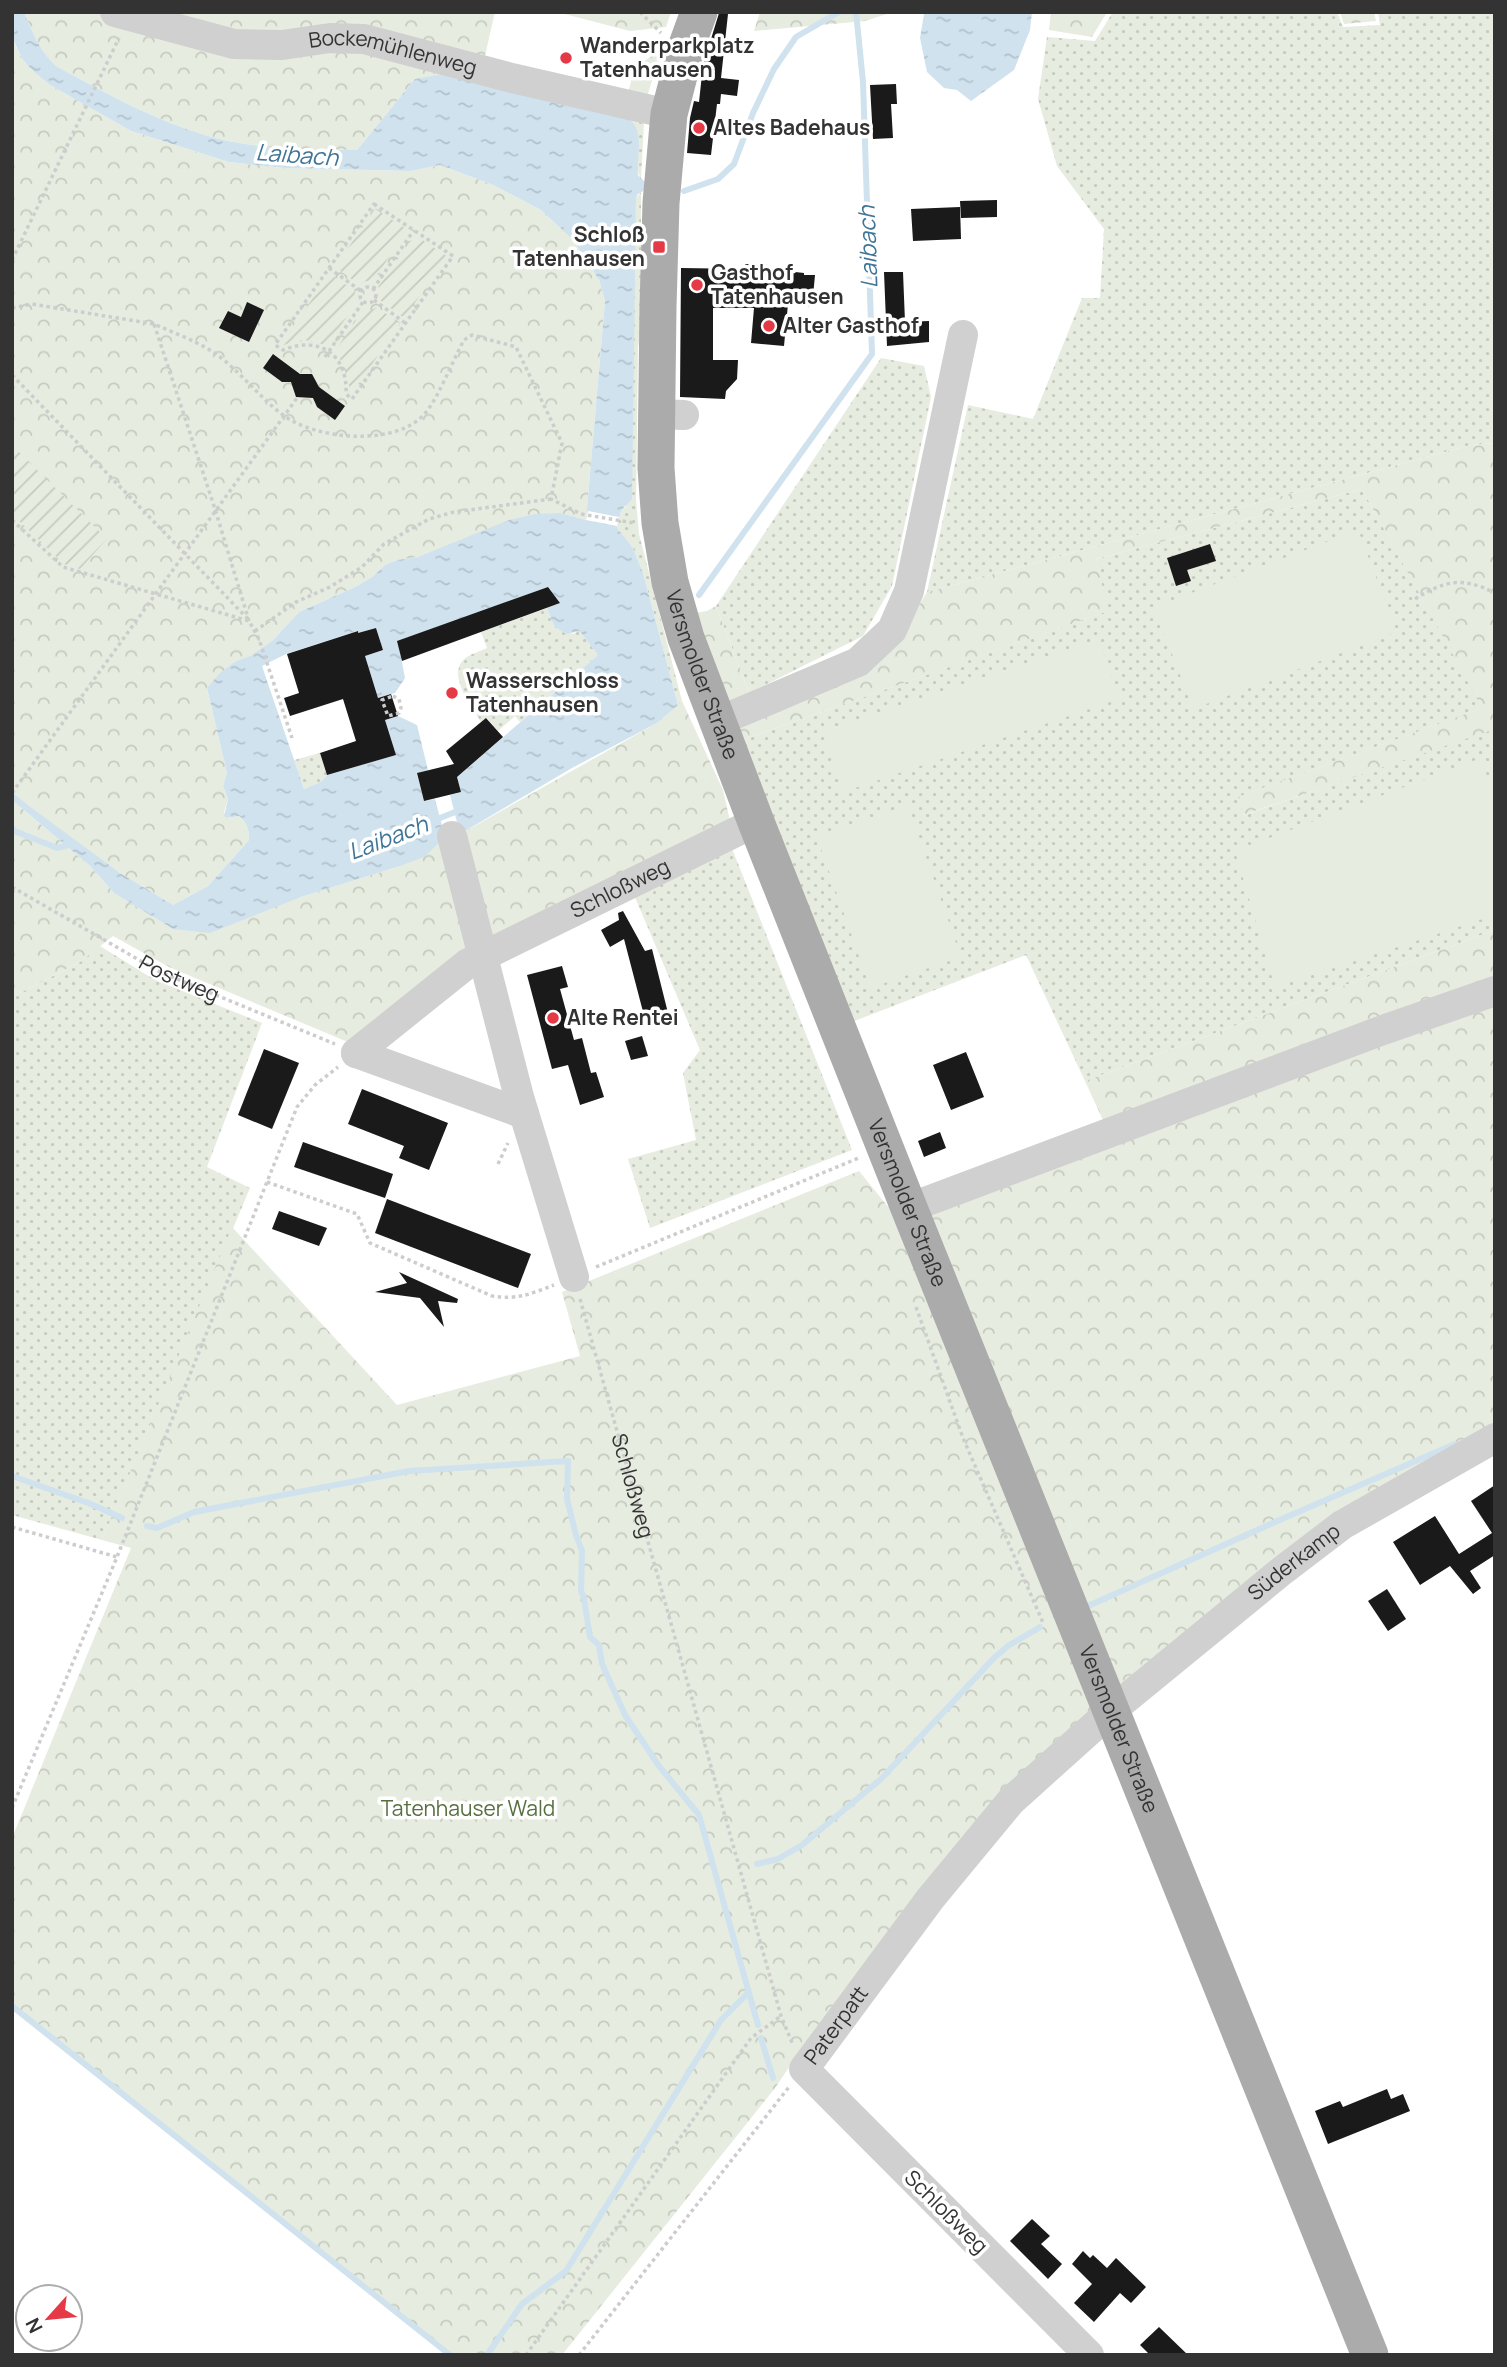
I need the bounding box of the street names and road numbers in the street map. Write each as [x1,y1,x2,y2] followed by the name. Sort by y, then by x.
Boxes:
[306,23,480,81] street label: Bockemühlenweg
[660,586,746,763] street label: Versmolder Straße
[565,852,674,924] street label: Schloßweg
[134,948,224,1008] street label: Postweg
[862,1115,954,1291] street label: Versmolder Straße
[605,1430,661,1541] street label: Schloßweg
[1241,1516,1345,1606] street label: Süderkamp
[1073,1641,1166,1817] street label: Versmolder Straße
[797,1980,874,2070] street label: Paterpatt
[899,2163,995,2259] street label: Schloßweg

